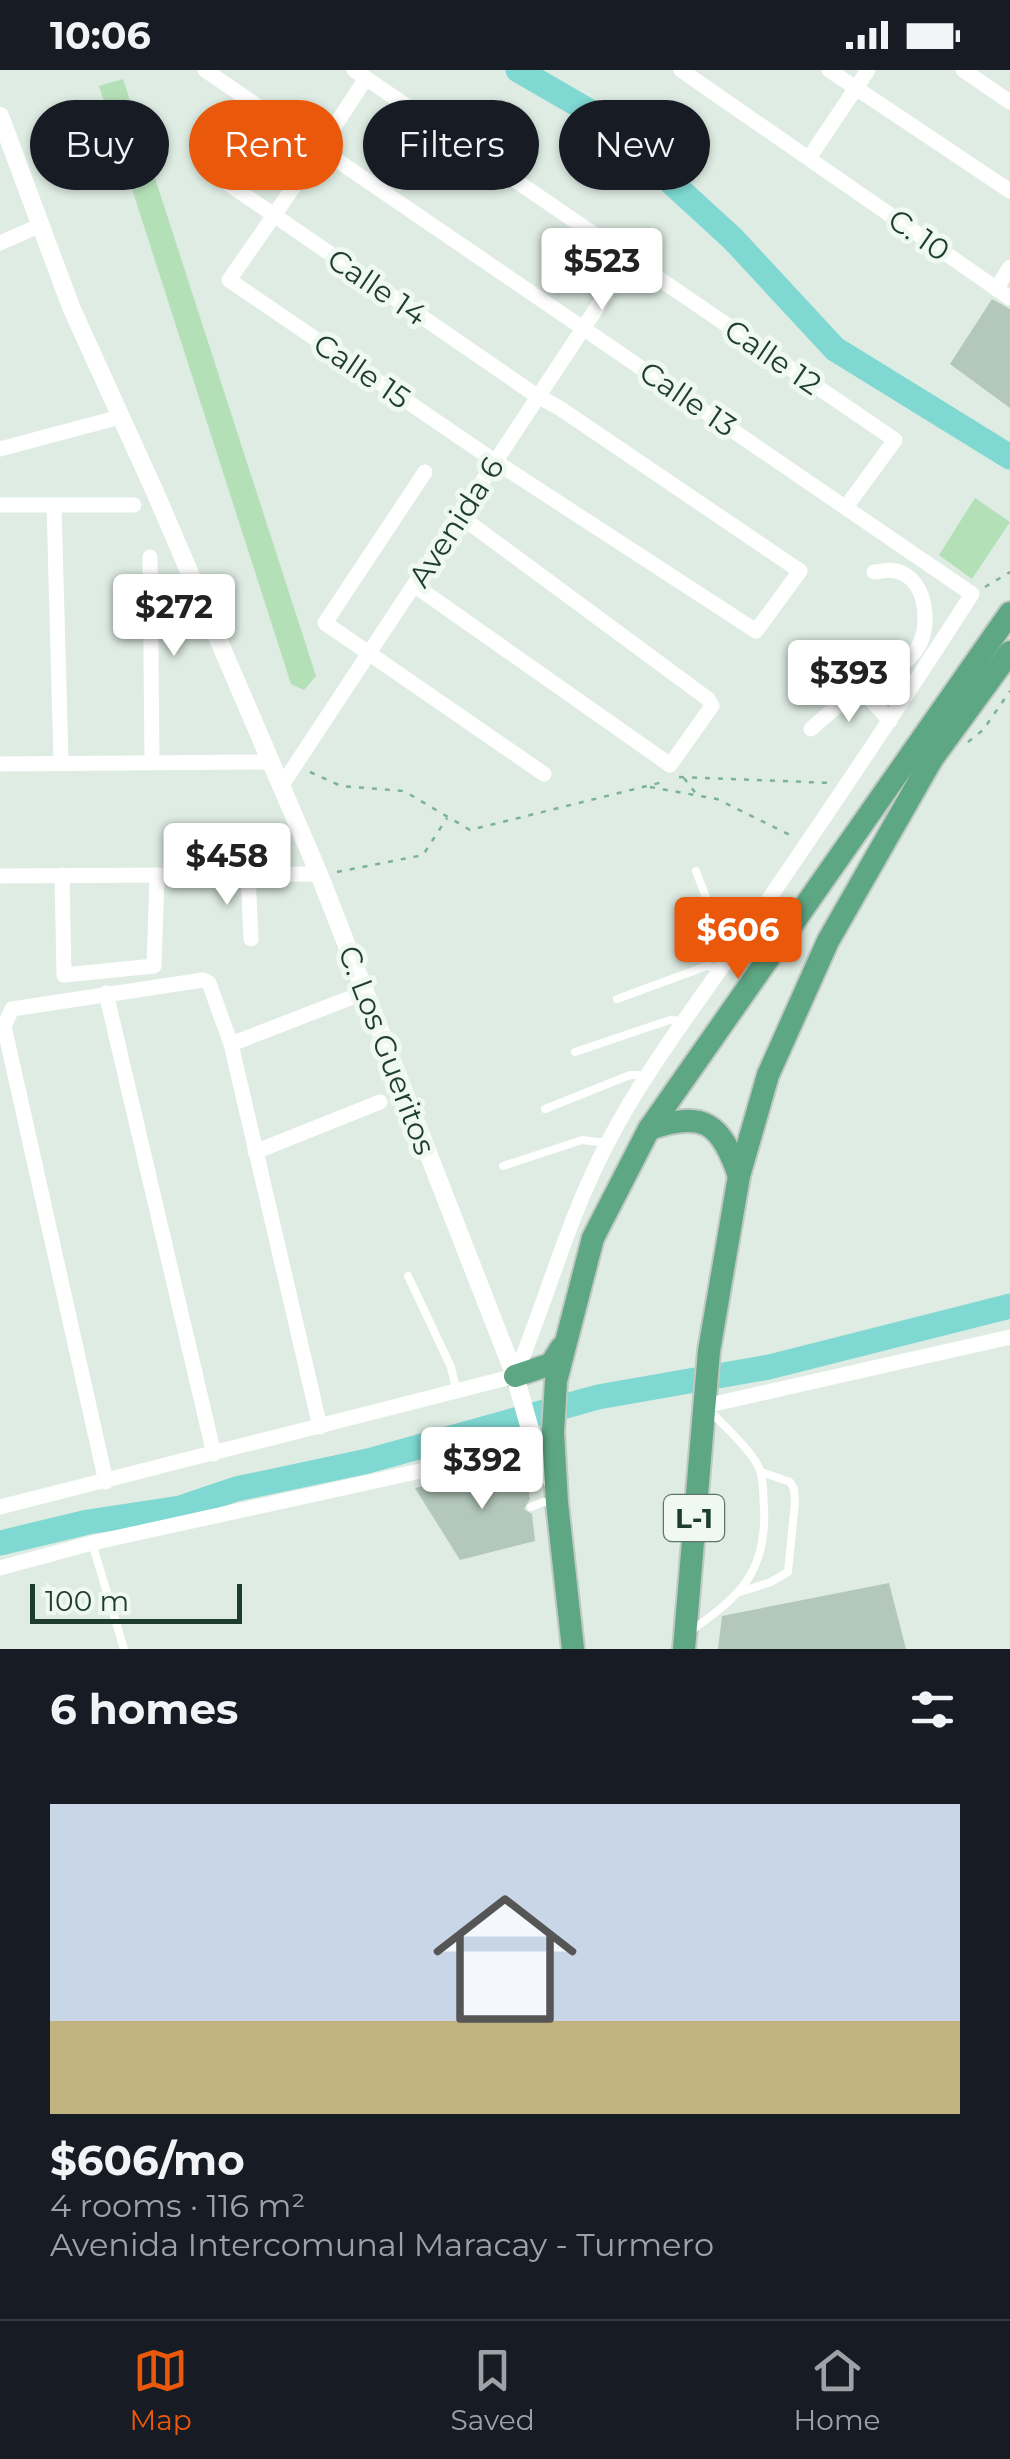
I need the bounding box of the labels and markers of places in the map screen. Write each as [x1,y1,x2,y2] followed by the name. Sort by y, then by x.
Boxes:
[543,228,661,313] pin: $523
[115,574,233,659] pin: $272
[790,640,908,725] pin: $393
[168,823,286,908] pin: $458
[679,897,797,982] pin: $606
[423,1427,541,1512] pin: $392

